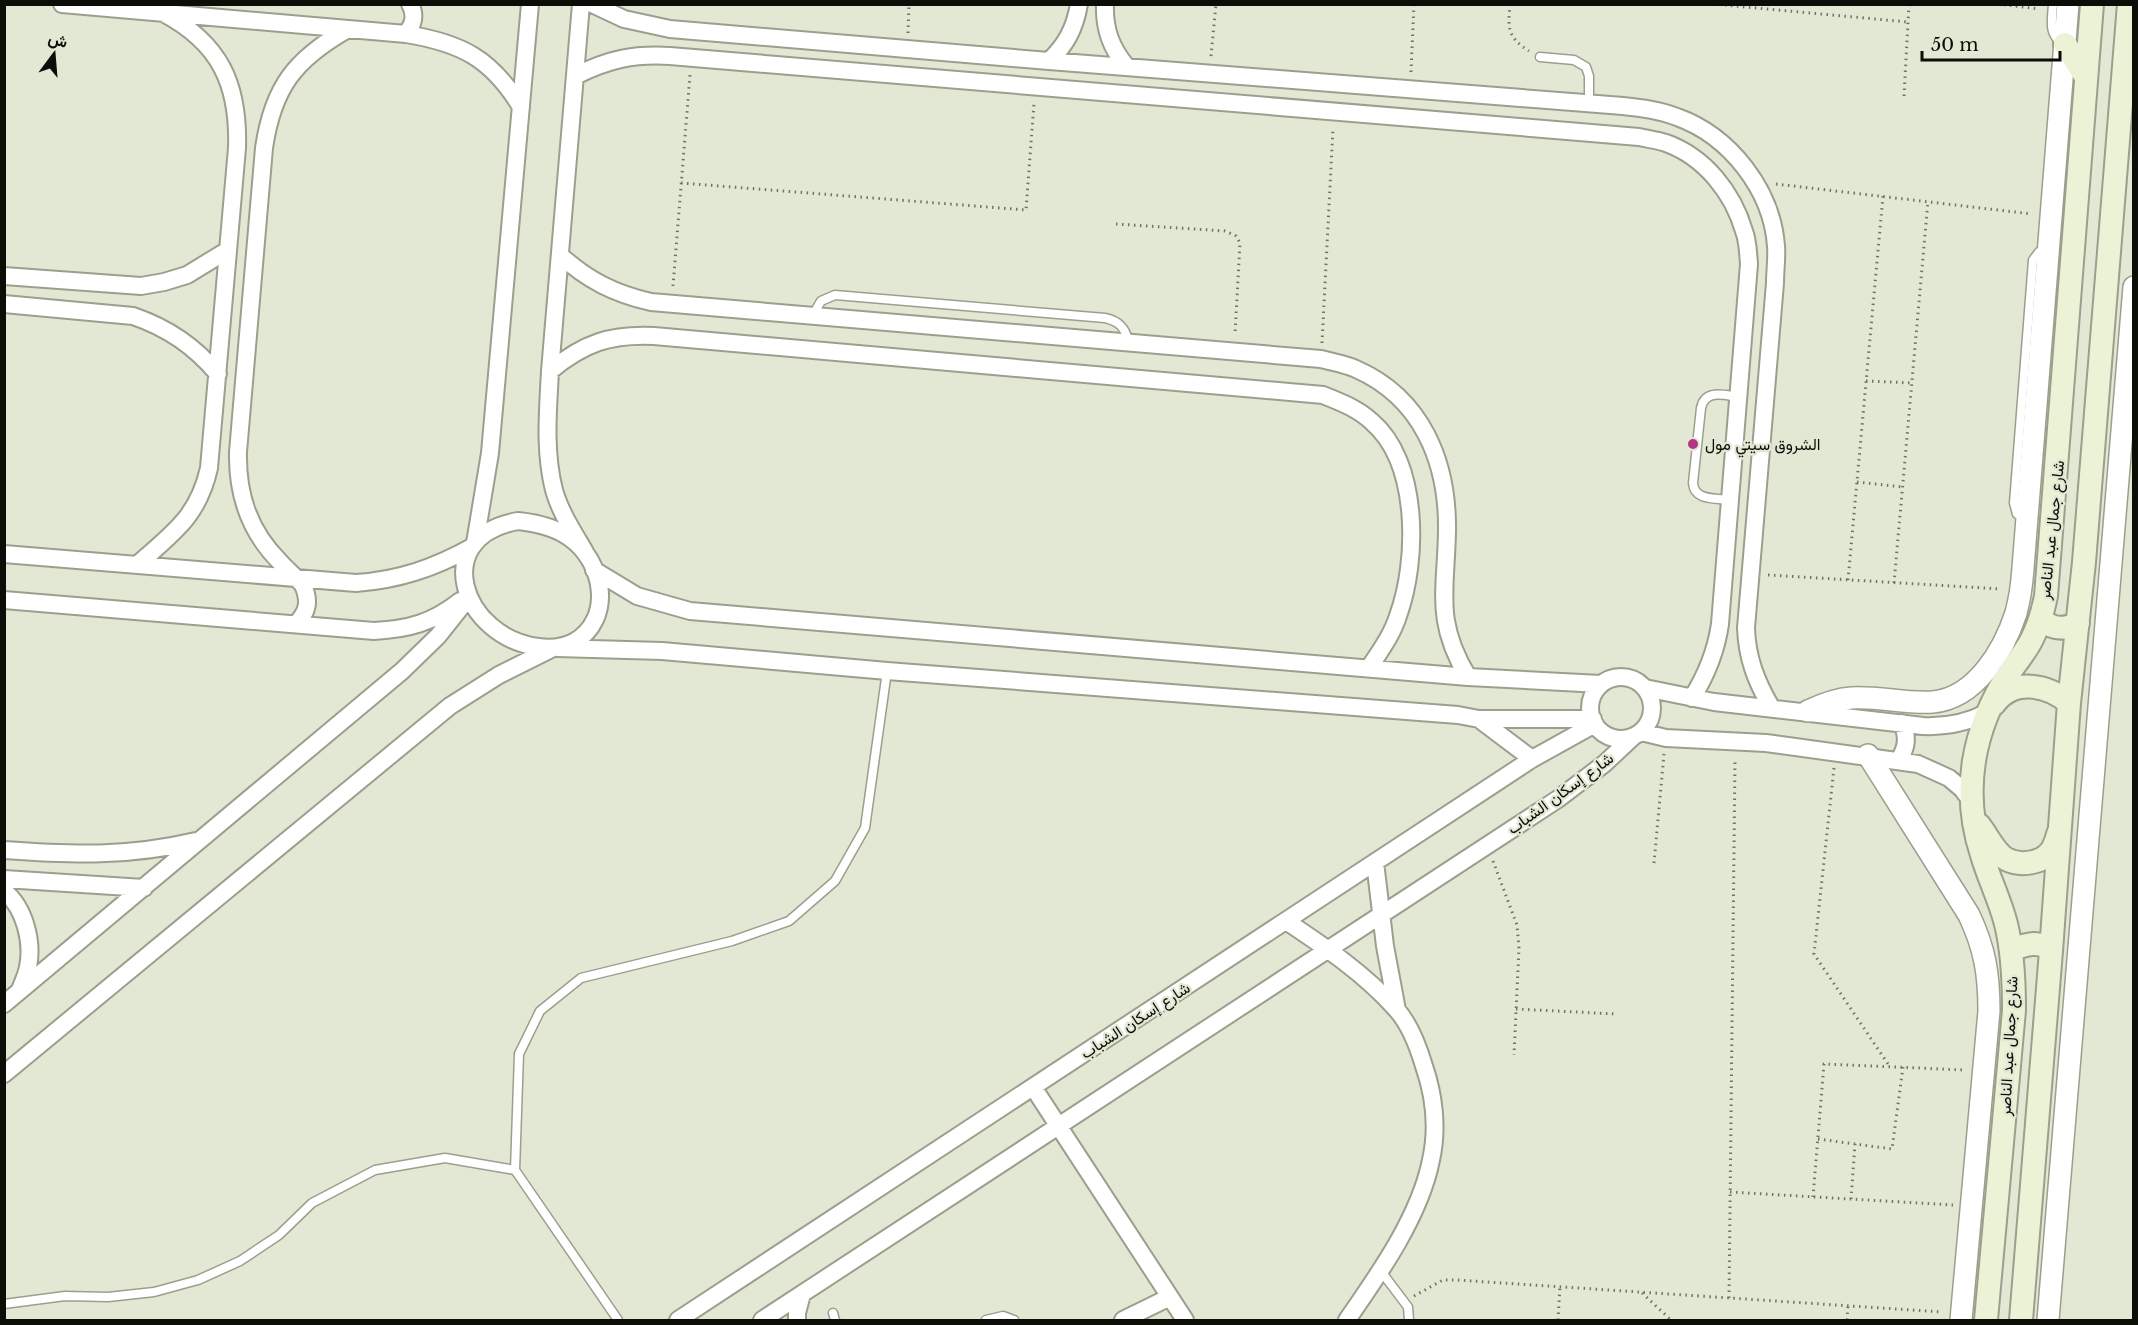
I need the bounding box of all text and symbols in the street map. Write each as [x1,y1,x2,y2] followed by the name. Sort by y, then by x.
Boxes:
[24,24,84,84] north arrow
[1922,24,2060,62] scale bar
[46,27,70,52] text: ش
[1931,34,1979,56] text: 50 m
[1705,434,1821,458] place label: الشروق سيتي مول
[1686,437,1700,451] marker: الشروق سيتي مول
[2034,459,2070,602] street label: شارع جمال عبد الناصر
[1503,748,1618,840] street label: شارع إسكان الشباب
[1994,976,2024,1118] street label: شارع جمال عبد الناصر
[1077,977,1195,1064] street label: شارع إسكان الشباب

